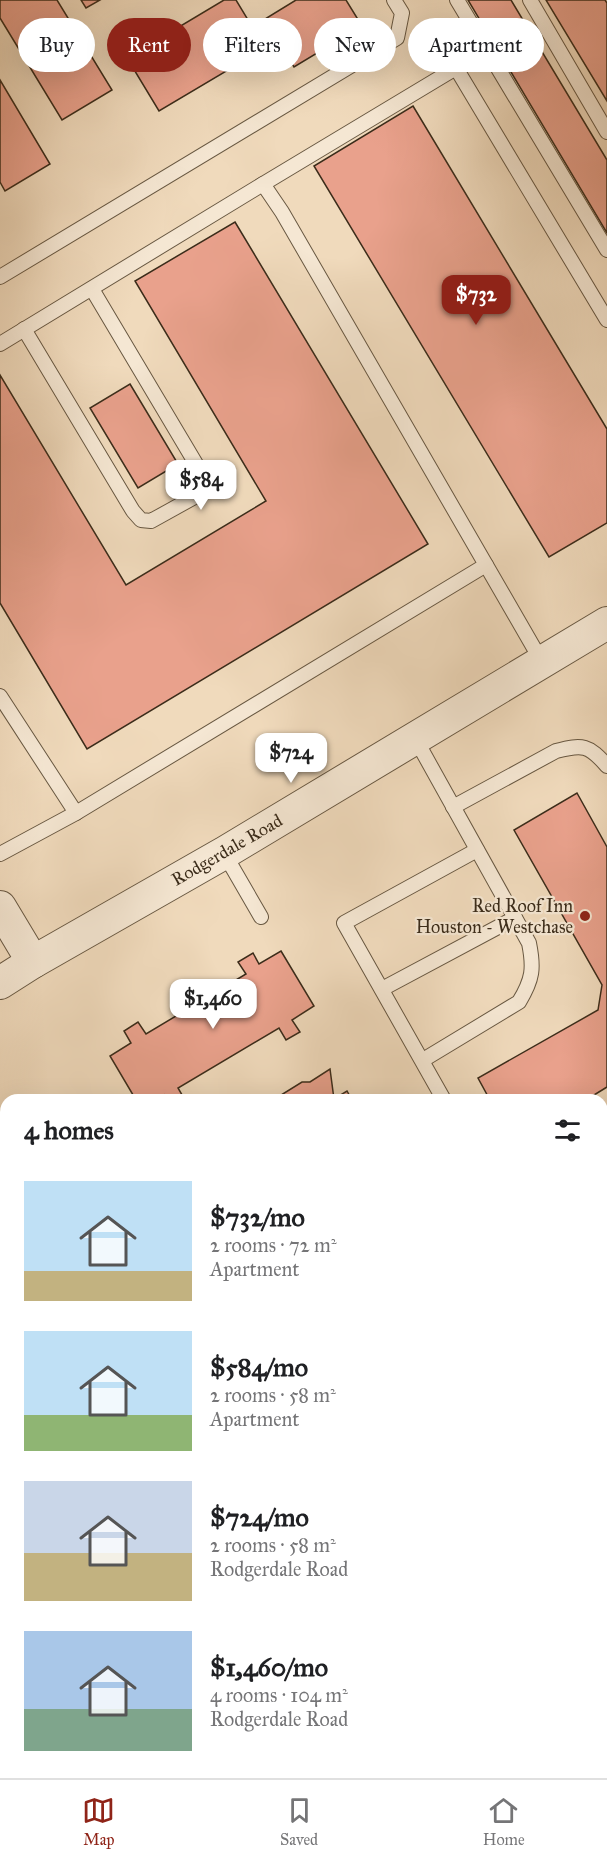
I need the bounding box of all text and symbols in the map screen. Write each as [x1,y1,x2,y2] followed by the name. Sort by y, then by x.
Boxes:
[18,18,95,72] chip: Buy
[107,18,191,72] chip: Rent
[203,18,302,72] chip: Filters
[314,18,396,72] chip: New
[408,18,544,72] chip: Apartment
[440,275,512,326] pin: $732
[456,282,496,306] text: $732
[165,460,237,511] pin: $584
[179,467,223,491] text: $584
[255,733,327,784] pin: $724
[269,740,313,764] text: $724
[168,809,287,892] street label: Rodgerdale Road
[416,895,573,938] place label: Red Roof Inn Houston - Westchase
[578,909,592,923] marker: Red Roof Inn Houston - Westchase
[164,979,262,1030] pin: $1,460
[184,986,242,1010] text: $1,460
[24,1114,114,1146] text: 4 homes
[551,1114,584,1147] icon: filters
[210,1201,305,1233] text: $732/mo
[72,1205,144,1277] icon: home
[210,1233,337,1257] text: 2 rooms · 72 m²
[210,1257,299,1281] text: Apartment
[210,1351,308,1383] text: $584/mo
[72,1355,144,1427] icon: home
[210,1383,336,1407] text: 2 rooms · 58 m²
[210,1407,299,1431] text: Apartment
[210,1501,309,1533] text: $724/mo
[72,1505,144,1577] icon: home
[210,1533,336,1557] text: 2 rooms · 58 m²
[210,1557,348,1581] text: Rodgerdale Road
[210,1651,328,1683] text: $1,460/mo
[72,1655,144,1727] icon: home
[210,1683,348,1707] text: 4 rooms · 104 m²
[210,1707,348,1731] text: Rodgerdale Road
[82,1794,115,1849] tab: Map
[280,1794,318,1849] tab: Saved
[483,1794,525,1849] tab: Home

